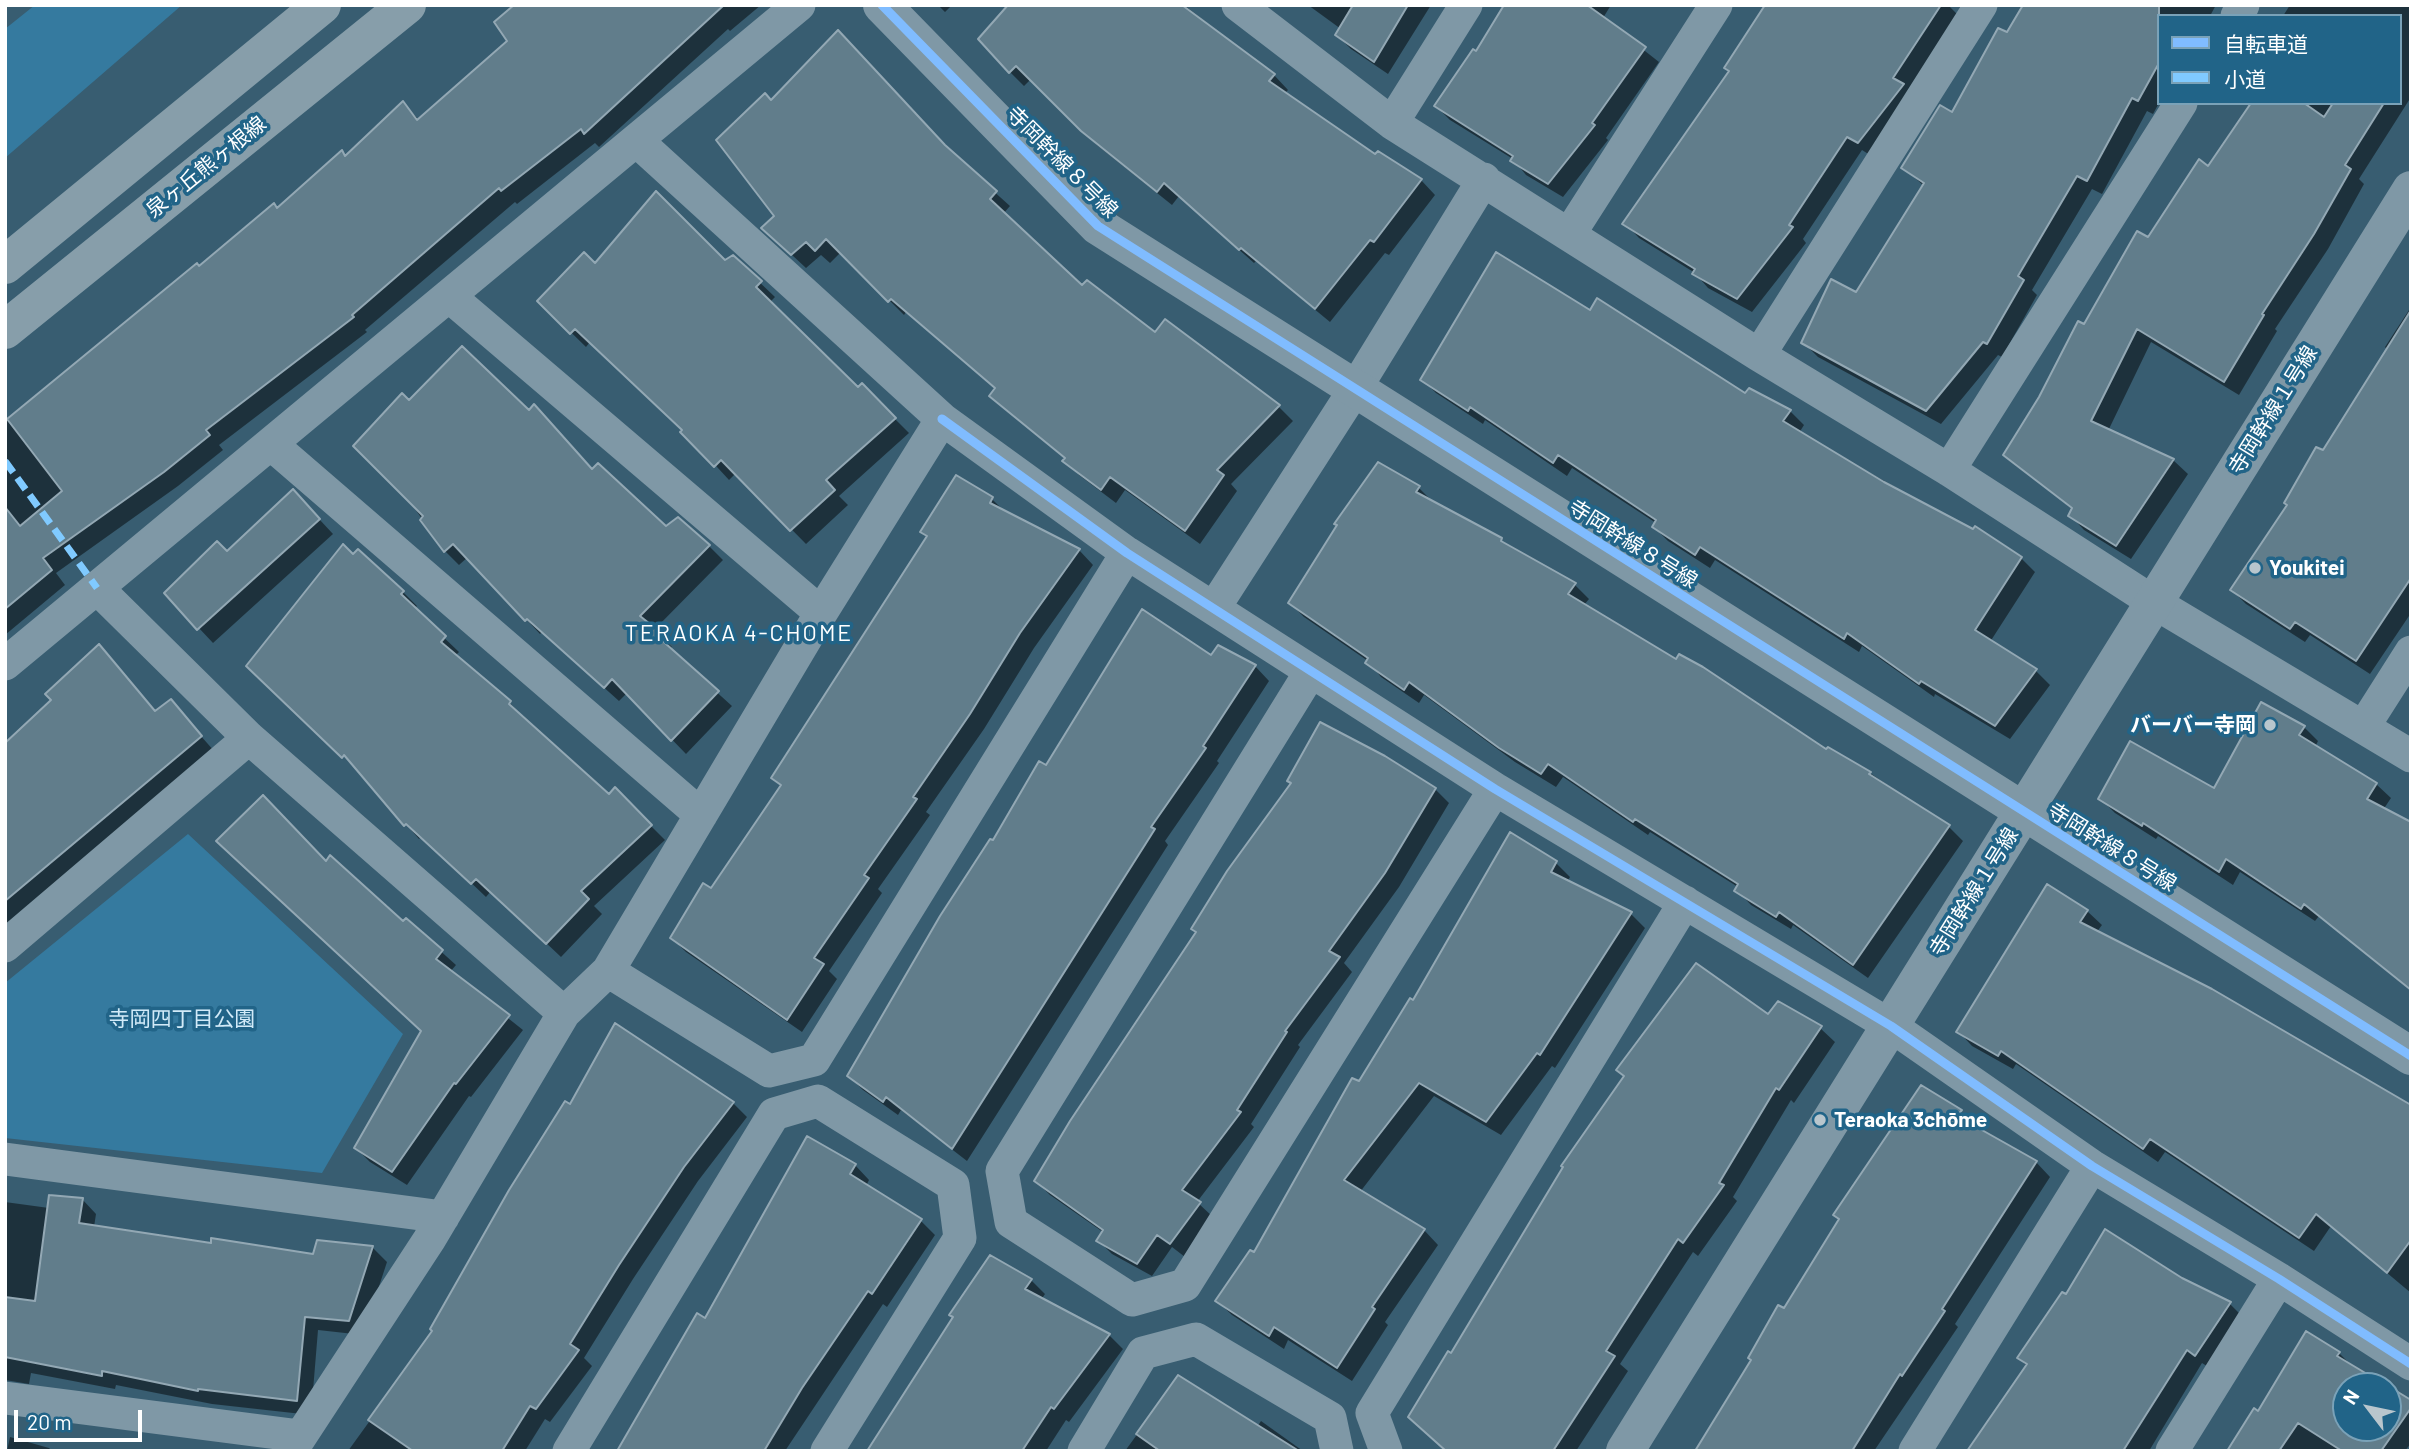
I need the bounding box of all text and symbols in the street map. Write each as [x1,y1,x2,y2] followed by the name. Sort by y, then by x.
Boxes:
[2157,14,2402,105] legend
[2224,31,2308,56] text: 自転車道
[2224,66,2266,91] text: 小道
[1001,101,1123,223] street label: 寺岡幹線８号線
[141,111,271,223] street label: 泉ヶ丘熊ヶ根線
[2223,341,2323,479] street label: 寺岡幹線１号線
[1564,494,1702,594] street label: 寺岡幹線８号線
[2269,555,2345,581] place label: Youkitei
[2247,560,2263,576] marker: Youkitei
[627,619,851,647] district label: TERAOKA 4-CHOME
[2130,712,2256,738] place label: バーバー寺岡
[2262,717,2278,733] marker: バーバー寺岡
[2043,797,2181,897] street label: 寺岡幹線８号線
[1924,823,2024,961] street label: 寺岡幹線１号線
[109,1006,255,1032] park label: 寺岡四丁目公園
[1834,1107,1987,1133] place label: Teraoka 3chōme
[1812,1112,1828,1128] marker: Teraoka 3chōme
[2332,1372,2402,1442] north arrow
[2337,1385,2364,1408] text: N
[18,1396,145,1440] scale bar
[27,1409,72,1434] text: 20 m

